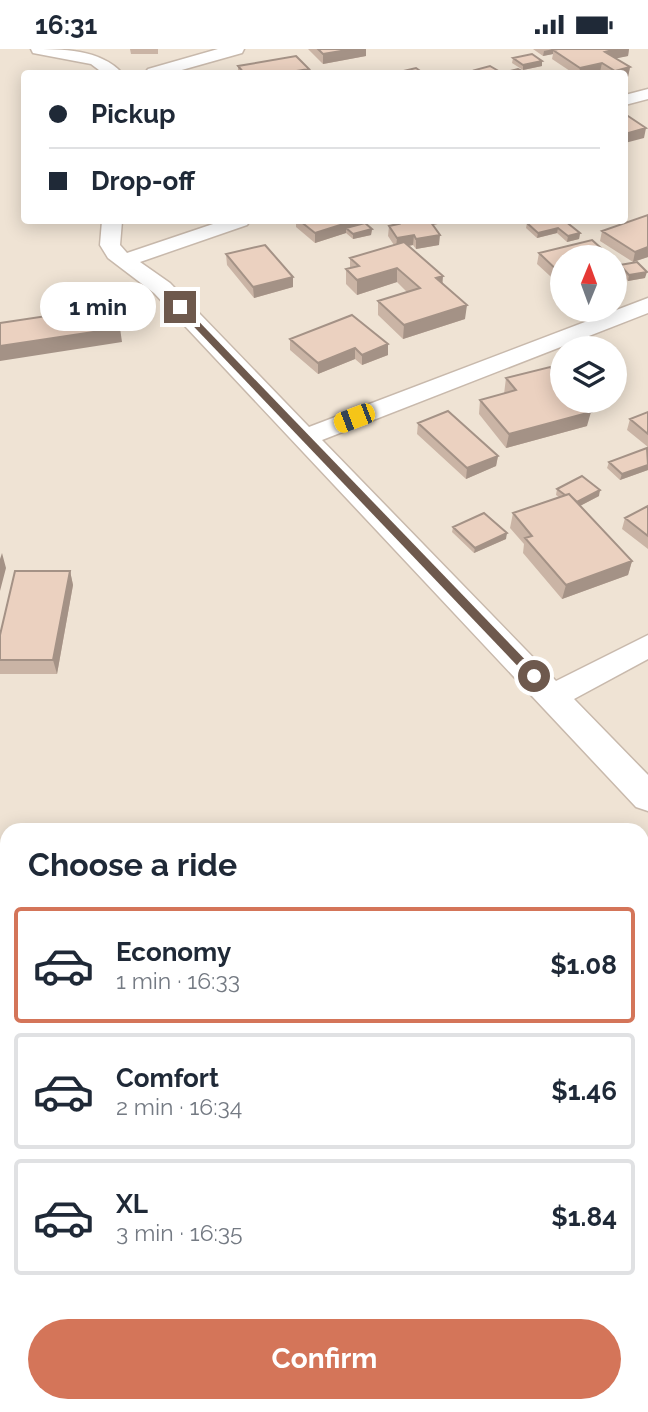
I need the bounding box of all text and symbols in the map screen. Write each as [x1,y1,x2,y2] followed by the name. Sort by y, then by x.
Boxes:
[35,10,97,40] text: 16:31
[91,99,176,129] text: Pickup
[91,166,195,196] text: Drop-off
[550,245,626,322] north arrow
[550,245,627,413] map controls
[40,282,156,331] callout: 1 min
[164,291,196,323] route end
[69,293,127,320] text: 1 min
[550,336,627,413] button: layers
[331,401,378,435] car
[518,660,550,692] route start
[28,846,237,883] text: Choose a ride
[32,934,95,997] icon: car
[116,937,231,967] text: Economy
[550,950,617,980] text: $1.08
[116,967,240,994] text: 1 min · 16:33
[32,1060,95,1123] icon: car
[116,1063,219,1093] text: Comfort
[551,1076,617,1106] text: $1.46
[116,1093,242,1120] text: 2 min · 16:34
[32,1186,95,1249] icon: car
[116,1189,148,1219] text: XL
[551,1202,617,1232] text: $1.84
[116,1219,243,1246] text: 3 min · 16:35
[28,1319,621,1399] button: Confirm

